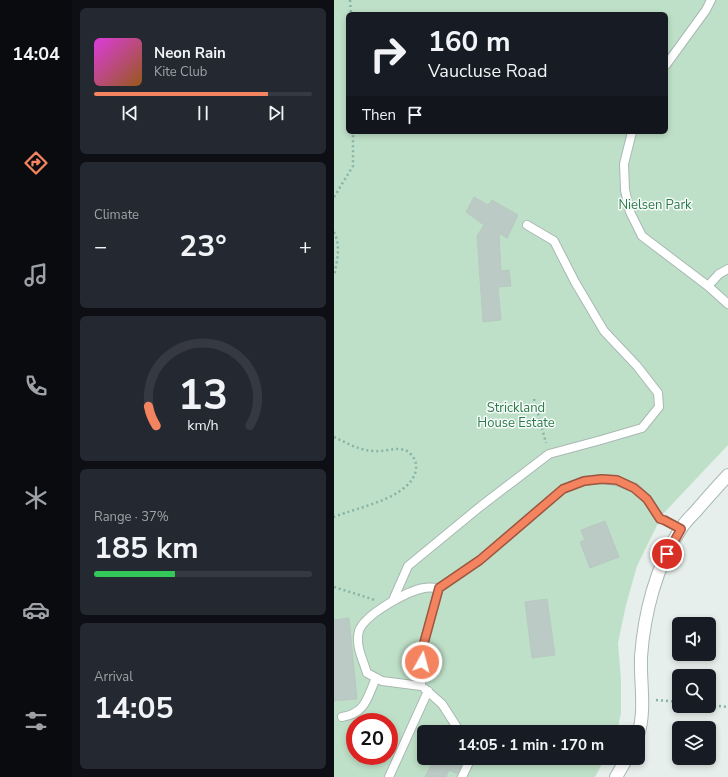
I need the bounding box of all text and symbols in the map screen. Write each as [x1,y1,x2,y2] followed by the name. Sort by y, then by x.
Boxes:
[428,23,511,61] text: 160 m
[362,28,414,80] icon: right
[12,42,60,66] text: 14:04
[154,43,226,63] text: Neon Rain
[428,59,548,83] text: Vaucluse Road
[154,63,207,81] text: Kite Club
[119,102,141,124] icon: previous
[192,102,214,124] icon: pause
[265,102,287,124] icon: next
[404,104,426,126] icon: arrive
[362,105,396,125] text: Then
[22,149,50,177] icon: directions
[618,196,692,214] park label: Nielsen Park
[94,206,139,224] text: Climate
[179,226,227,267] text: 23°
[94,232,107,262] text: −
[299,232,312,262] text: +
[22,261,50,289] icon: music
[178,367,228,424] text: 13
[22,372,50,400] icon: phone
[477,399,555,432] park label: Strickland House Estate
[187,416,219,435] text: km/h
[22,484,50,512] icon: climate
[94,508,169,526] text: Range · 37%
[94,528,199,569] text: 185 km
[650,537,684,571] pin
[656,543,678,565] icon: arrive
[22,596,50,624] icon: car
[672,617,716,765] map controls
[672,617,716,661] button: sound
[401,641,443,683] position arrow
[94,668,133,686] text: Arrival
[672,669,716,713] button: search
[94,688,173,729] text: 14:05
[22,707,50,735] icon: filters
[346,713,398,765] speed limit sign: 20
[672,721,716,765] button: layers
[458,735,604,755] text: 14:05 · 1 min · 170 m

